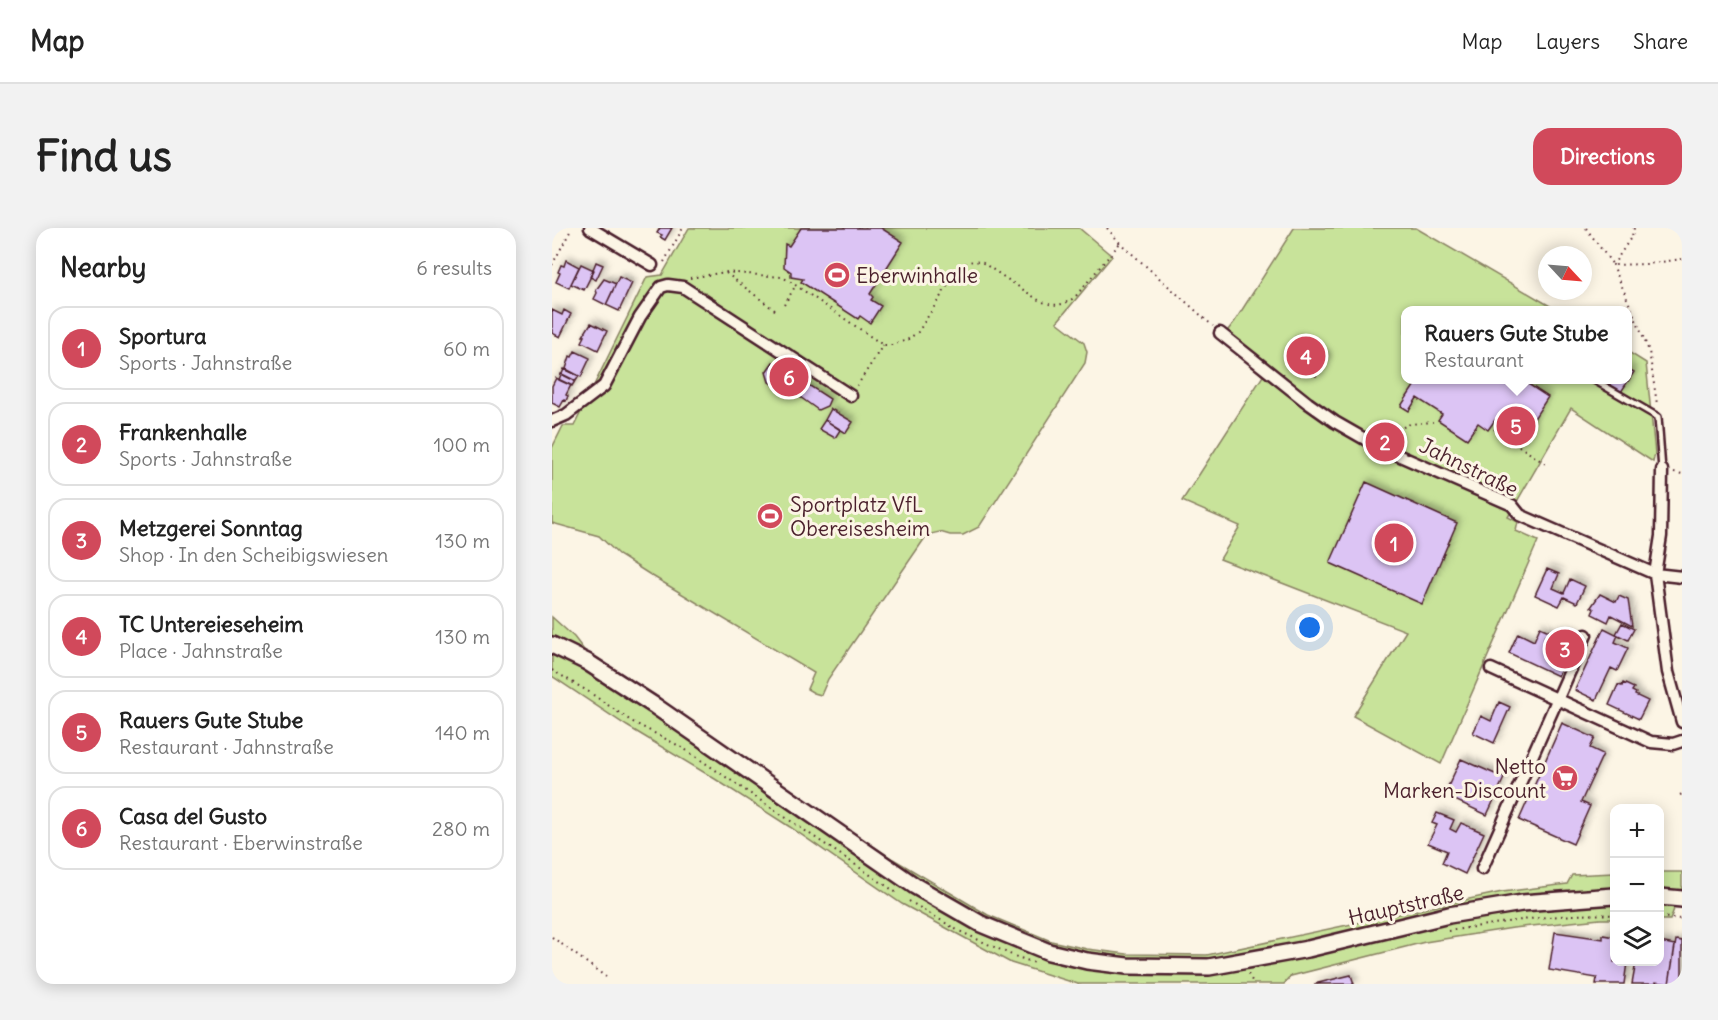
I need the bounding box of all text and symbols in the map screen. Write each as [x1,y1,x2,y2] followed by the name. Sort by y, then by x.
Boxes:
[30,23,84,59] text: Map
[1462,28,1502,55] text: Map
[1535,28,1600,55] text: Layers
[1633,28,1688,55] text: Share
[1533,128,1682,185] button: Directions
[36,130,172,182] text: Find us
[1538,246,1592,300] north arrow
[60,251,146,284] text: Nearby
[416,255,492,280] text: 6 results
[822,260,852,290] sports icon: Eberwinhalle
[856,262,978,289] place label: Eberwinhalle
[1401,306,1632,384] popup
[1424,319,1609,347] text: Rauers Gute Stube
[119,322,207,350] text: Sportura
[1286,334,1326,378] pin: 4
[78,336,85,361] text: 1
[443,336,490,361] text: 60 m
[1424,347,1524,372] text: Restaurant
[119,350,292,375] text: Sports · Jahnstraße
[770,354,808,400] pin: 6
[1496,404,1536,448] pin: 5
[119,418,247,446] text: Frankenhalle
[1366,420,1404,464] pin: 2
[1415,431,1523,503] street label: Jahnstraße
[76,432,87,457] text: 2
[433,432,490,457] text: 100 m
[119,446,292,471] text: Sports · Jahnstraße
[790,491,930,542] place label: Sportplatz VfL Obereisesheim
[755,501,785,531] sports icon: Sportplatz VfL Obereisesheim
[119,514,303,542] text: Metzgerei Sonntag
[1374,520,1414,566] pin: 1
[76,528,87,553] text: 3
[435,528,490,553] text: 130 m
[119,542,388,567] text: Shop · In den Scheibigswiesen
[119,610,304,638] text: TC Untereieseheim
[1295,613,1324,642] your location
[76,624,87,649] text: 4
[435,624,490,649] text: 130 m
[1546,626,1584,672] pin: 3
[119,638,283,663] text: Place · Jahnstraße
[119,706,303,734] text: Rauers Gute Stube
[76,720,87,745] text: 5
[435,720,490,745] text: 140 m
[119,734,334,759] text: Restaurant · Jahnstraße
[1383,753,1546,804] place label: Netto Marken-Discount
[1550,763,1580,793] supermarket icon: Netto Marken-Discount
[119,802,267,830] text: Casa del Gusto
[1610,804,1664,966] map controls
[1610,804,1664,858] button: +
[76,816,87,841] text: 6
[432,816,490,841] text: 280 m
[119,830,363,855] text: Restaurant · Eberwinstraße
[1610,858,1664,912] button: −
[1346,879,1466,931] street label: Hauptstraße
[1610,912,1664,966] button: layers

